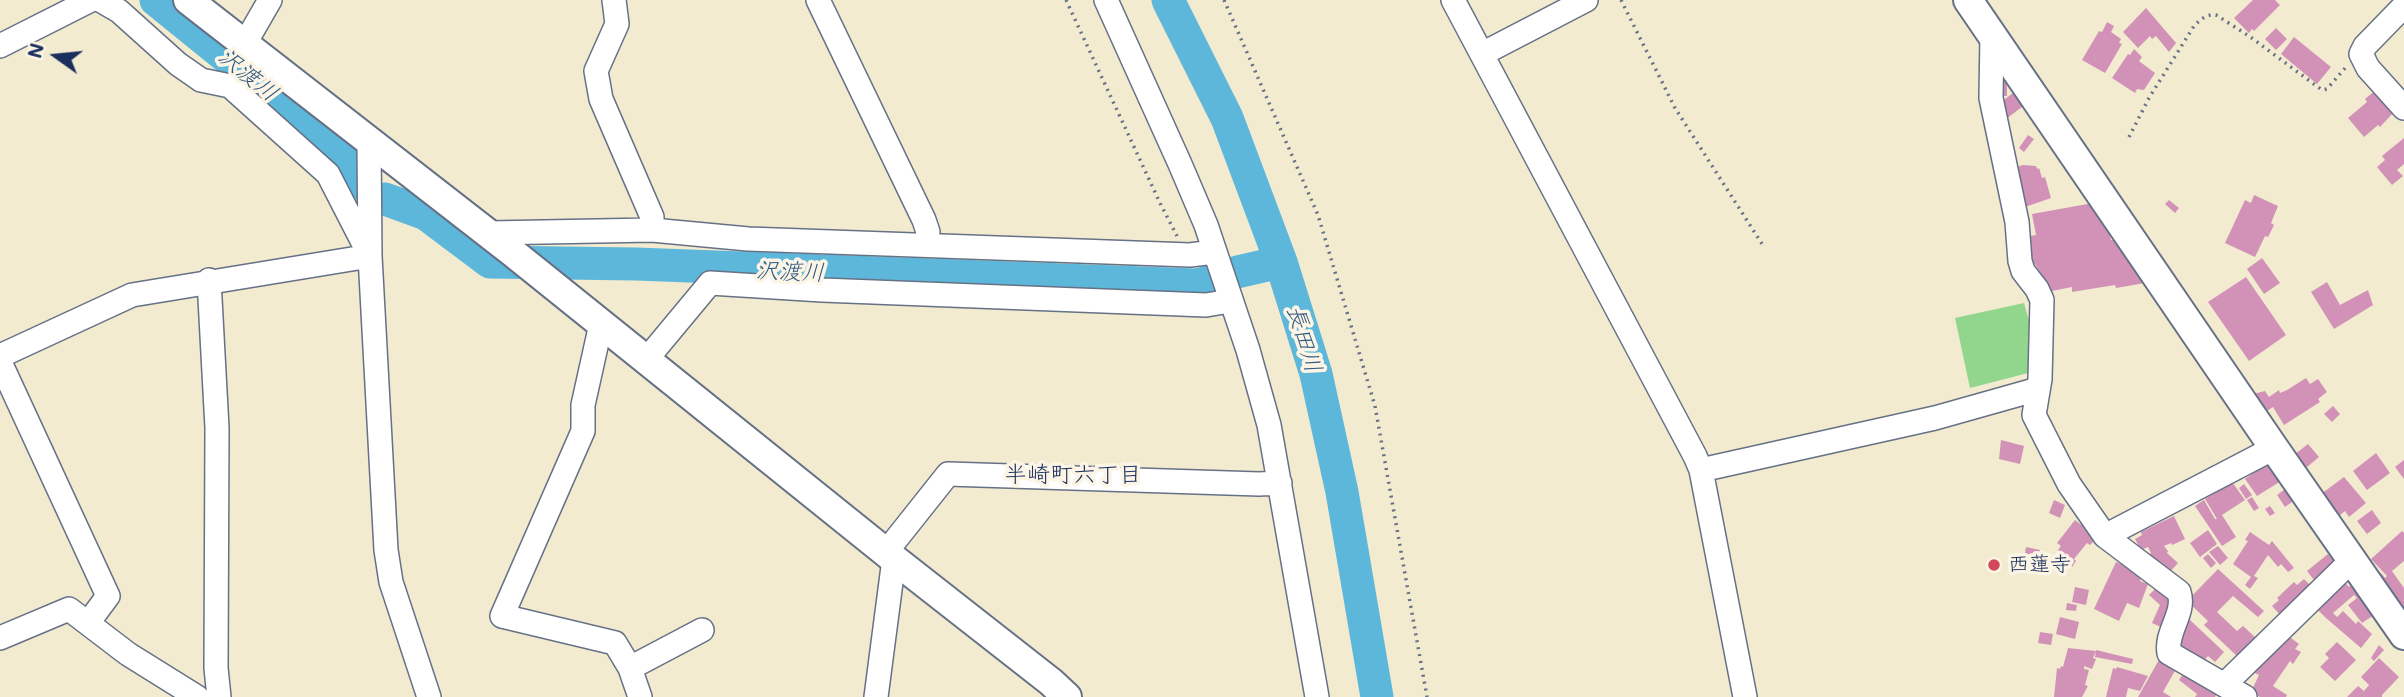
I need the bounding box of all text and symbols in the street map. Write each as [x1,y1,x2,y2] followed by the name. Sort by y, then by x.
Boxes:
[21,21,91,91] north arrow
[21,40,49,61] text: N
[213,43,283,107] water label: 沢渡川
[755,257,825,287] water label: 沢渡川
[1281,302,1327,376] water label: 長田川
[1004,461,1142,489] district label: 半崎町六丁目
[2008,552,2071,578] place label: 西蓮寺
[1986,557,2002,573] marker: 西蓮寺

